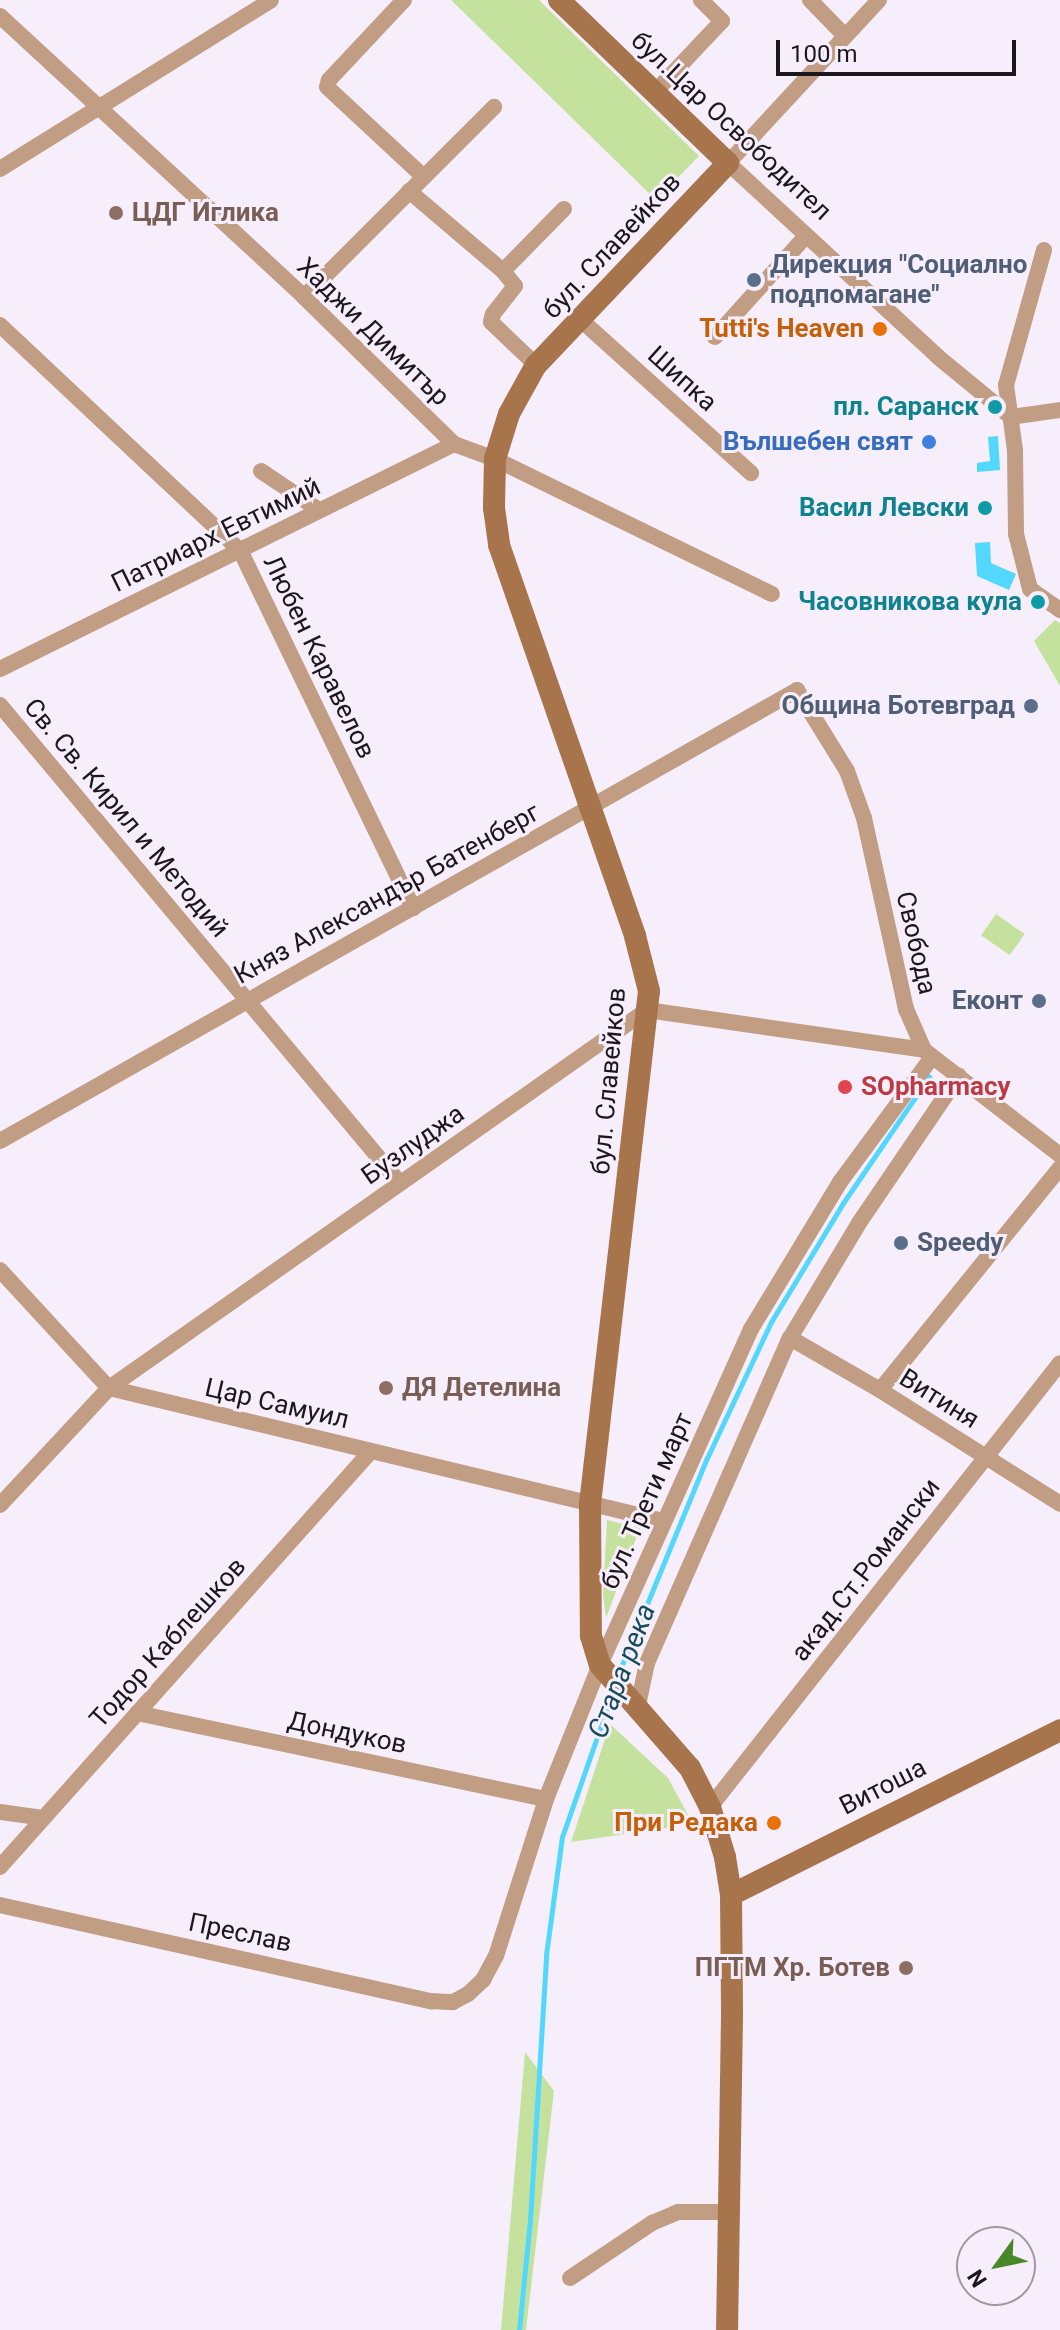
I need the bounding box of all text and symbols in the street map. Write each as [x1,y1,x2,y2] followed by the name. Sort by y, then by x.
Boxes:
[780,24,1020,74] scale bar
[624,25,838,227] street label: бул.Цар Освободител
[790,40,857,68] text: 100 m
[537,167,687,325] street label: бул. Славейков
[132,197,279,229] place label: ЦДГ Иглика
[107,204,125,222] marker: ЦДГ Иглика
[770,249,1028,310] place label: Дирекция "Социално подпомагане"
[290,251,456,413] street label: Хаджи Димитър
[745,271,763,289] marker: Дирекция "Социално подпомагане"
[699,313,864,345] place label: Tutti's Heaven
[871,320,889,338] marker: Tutti's Heaven
[641,340,723,418] street label: Шипка
[833,391,979,423] place label: пл. Саранск
[986,398,1004,416] marker: пл. Саранск
[723,426,913,458] place label: Вълшебен свят
[920,433,938,451] marker: Вълшебен свят
[106,471,326,599] street label: Патриарх Евтимий
[799,492,969,524] place label: Васил Левски
[976,499,994,517] marker: Васил Левски
[256,550,382,764] street label: Любен Каравелов
[798,586,1022,618] place label: Часовникова кула
[1029,593,1047,611] marker: Часовникова кула
[782,690,1015,722] place label: Община Ботевград
[17,692,235,944] street label: Св. Св. Кирил и Методий
[1022,697,1040,715] marker: Община Ботевград
[229,797,545,991] street label: Княз Александър Батенберг
[889,888,943,998] street label: Свобода
[952,985,1023,1017] place label: Еконт
[585,986,633,1176] street label: бул. Славейков
[1030,992,1048,1010] marker: Еконт
[861,1071,1011,1103] place label: SOpharmacy
[836,1078,854,1096] marker: SOpharmacy
[356,1098,470,1192] street label: Бузлуджа
[917,1227,1003,1259] place label: Speedy
[892,1234,910,1252] marker: Speedy
[893,1362,985,1436] street label: Витиня
[202,1372,352,1436] street label: Цар Самуил
[402,1372,561,1404] place label: ДЯ Детелина
[377,1379,395,1397] marker: ДЯ Детелина
[594,1408,700,1594] street label: бул. Трети март
[785,1472,947,1668] street label: акад.Ст.Романски
[83,1551,253,1735] street label: Тодор Каблешков
[581,1599,663,1743] water label: Стара река
[285,1705,409,1761] street label: Дондуков
[834,1752,932,1822] street label: Витоша
[614,1807,758,1839] place label: При Редака
[765,1814,783,1832] marker: При Редака
[186,1907,294,1959] street label: Преслав
[695,1952,890,1984] place label: ПГТМ Хр. Ботев
[897,1959,915,1977] marker: ПГТМ Хр. Ботев
[956,2226,1036,2306] north arrow
[962,2265,992,2292] text: N

